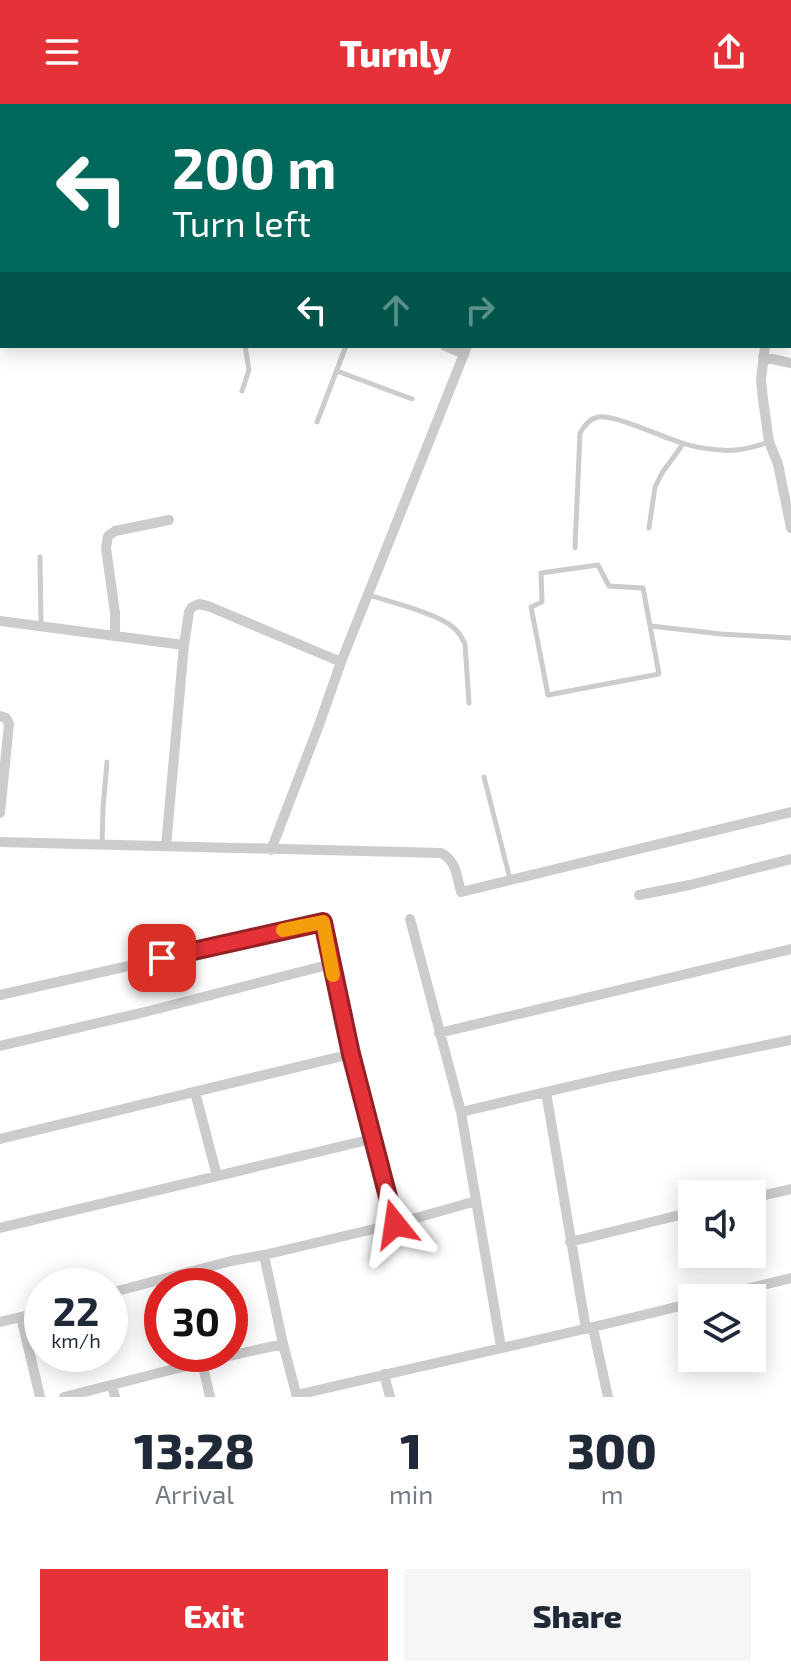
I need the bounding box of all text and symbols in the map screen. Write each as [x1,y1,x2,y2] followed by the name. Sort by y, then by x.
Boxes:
[40,30,84,74] icon: menu
[707,30,751,74] icon: share
[340,31,451,74] text: Turnly
[172,133,337,200] text: 200 m
[40,136,144,240] icon: left
[172,201,311,244] text: Turn left
[290,288,334,332] icon: left
[374,288,418,332] icon: ahead
[458,288,502,332] icon: right
[128,924,196,992] pin
[140,936,184,980] icon: arrive
[678,1180,766,1372] map controls
[678,1180,766,1268] button: sound
[353,1182,437,1266] position arrow
[144,1268,248,1372] speed limit sign: 30
[678,1284,766,1372] button: layers
[53,1286,99,1334] text: 22
[51,1328,101,1352] text: km/h
[134,1421,255,1479] text: 13:28
[400,1421,422,1479] text: 1
[567,1421,657,1479] text: 300
[155,1478,234,1509] text: Arrival
[389,1478,433,1509] text: min
[601,1478,624,1509] text: m
[40,1569,388,1661] button: Exit
[404,1569,751,1661] button: Share

